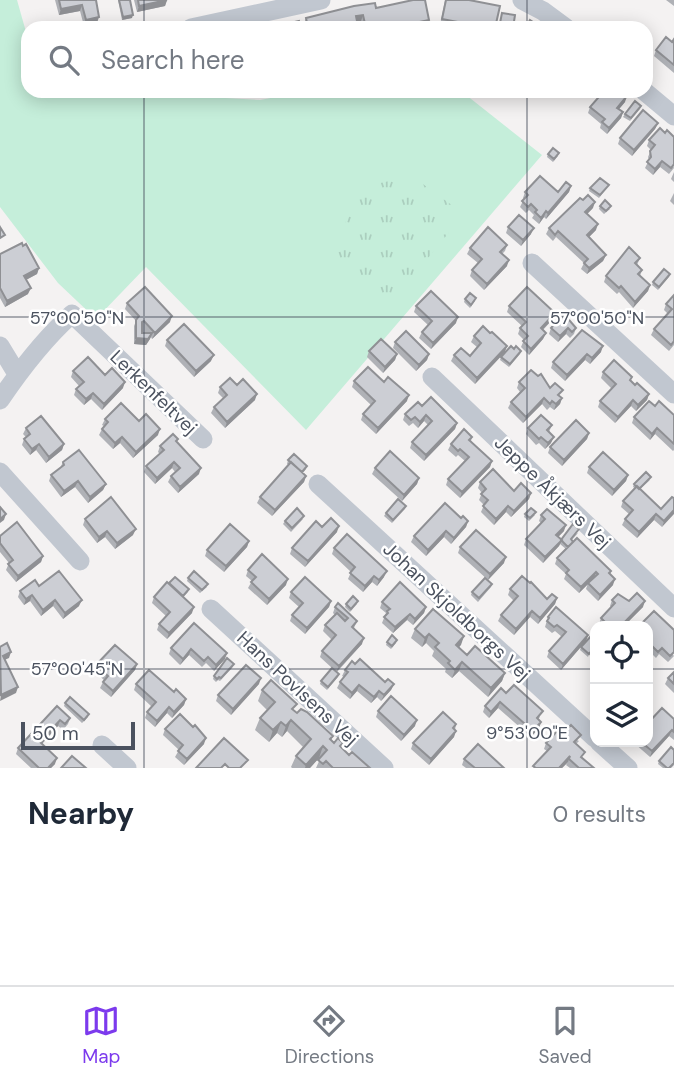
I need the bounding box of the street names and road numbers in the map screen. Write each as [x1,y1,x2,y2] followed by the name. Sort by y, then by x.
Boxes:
[105,345,202,440] street label: Lerkenfeltvej
[489,430,616,554] street label: Jeppe Åkjærs Vej
[378,537,536,686] street label: Johan Skjoldborgs Vej
[232,626,364,751] street label: Hans Povlsens Vej

